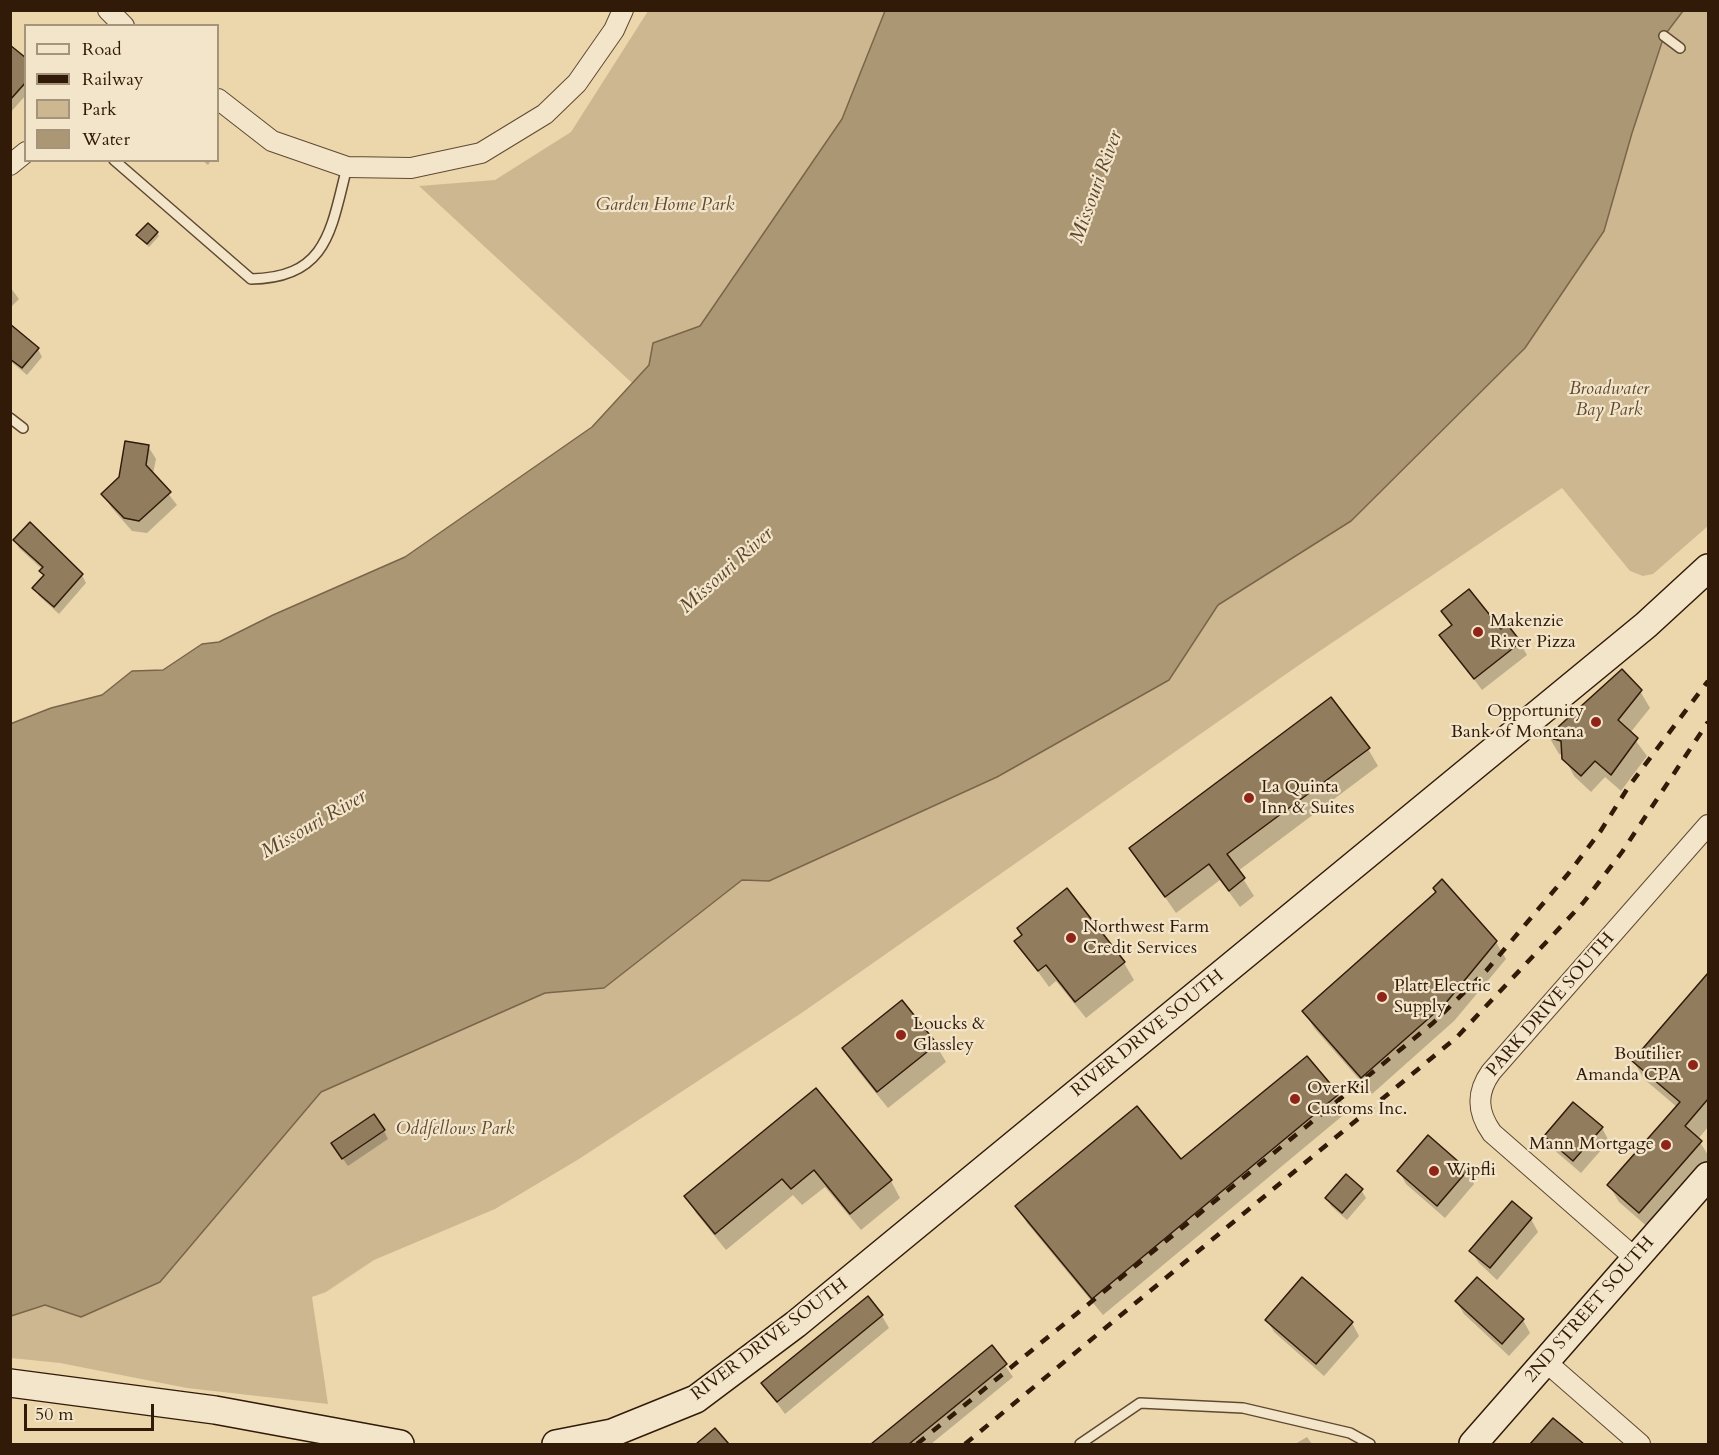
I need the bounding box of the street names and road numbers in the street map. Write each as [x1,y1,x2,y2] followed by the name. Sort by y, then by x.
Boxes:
[1482,928,1620,1082] street label: PARK DRIVE SOUTH
[1067,966,1229,1102] street label: RIVER DRIVE SOUTH
[1521,1233,1659,1387] street label: 2ND STREET SOUTH
[688,1274,852,1406] street label: RIVER DRIVE SOUTH

